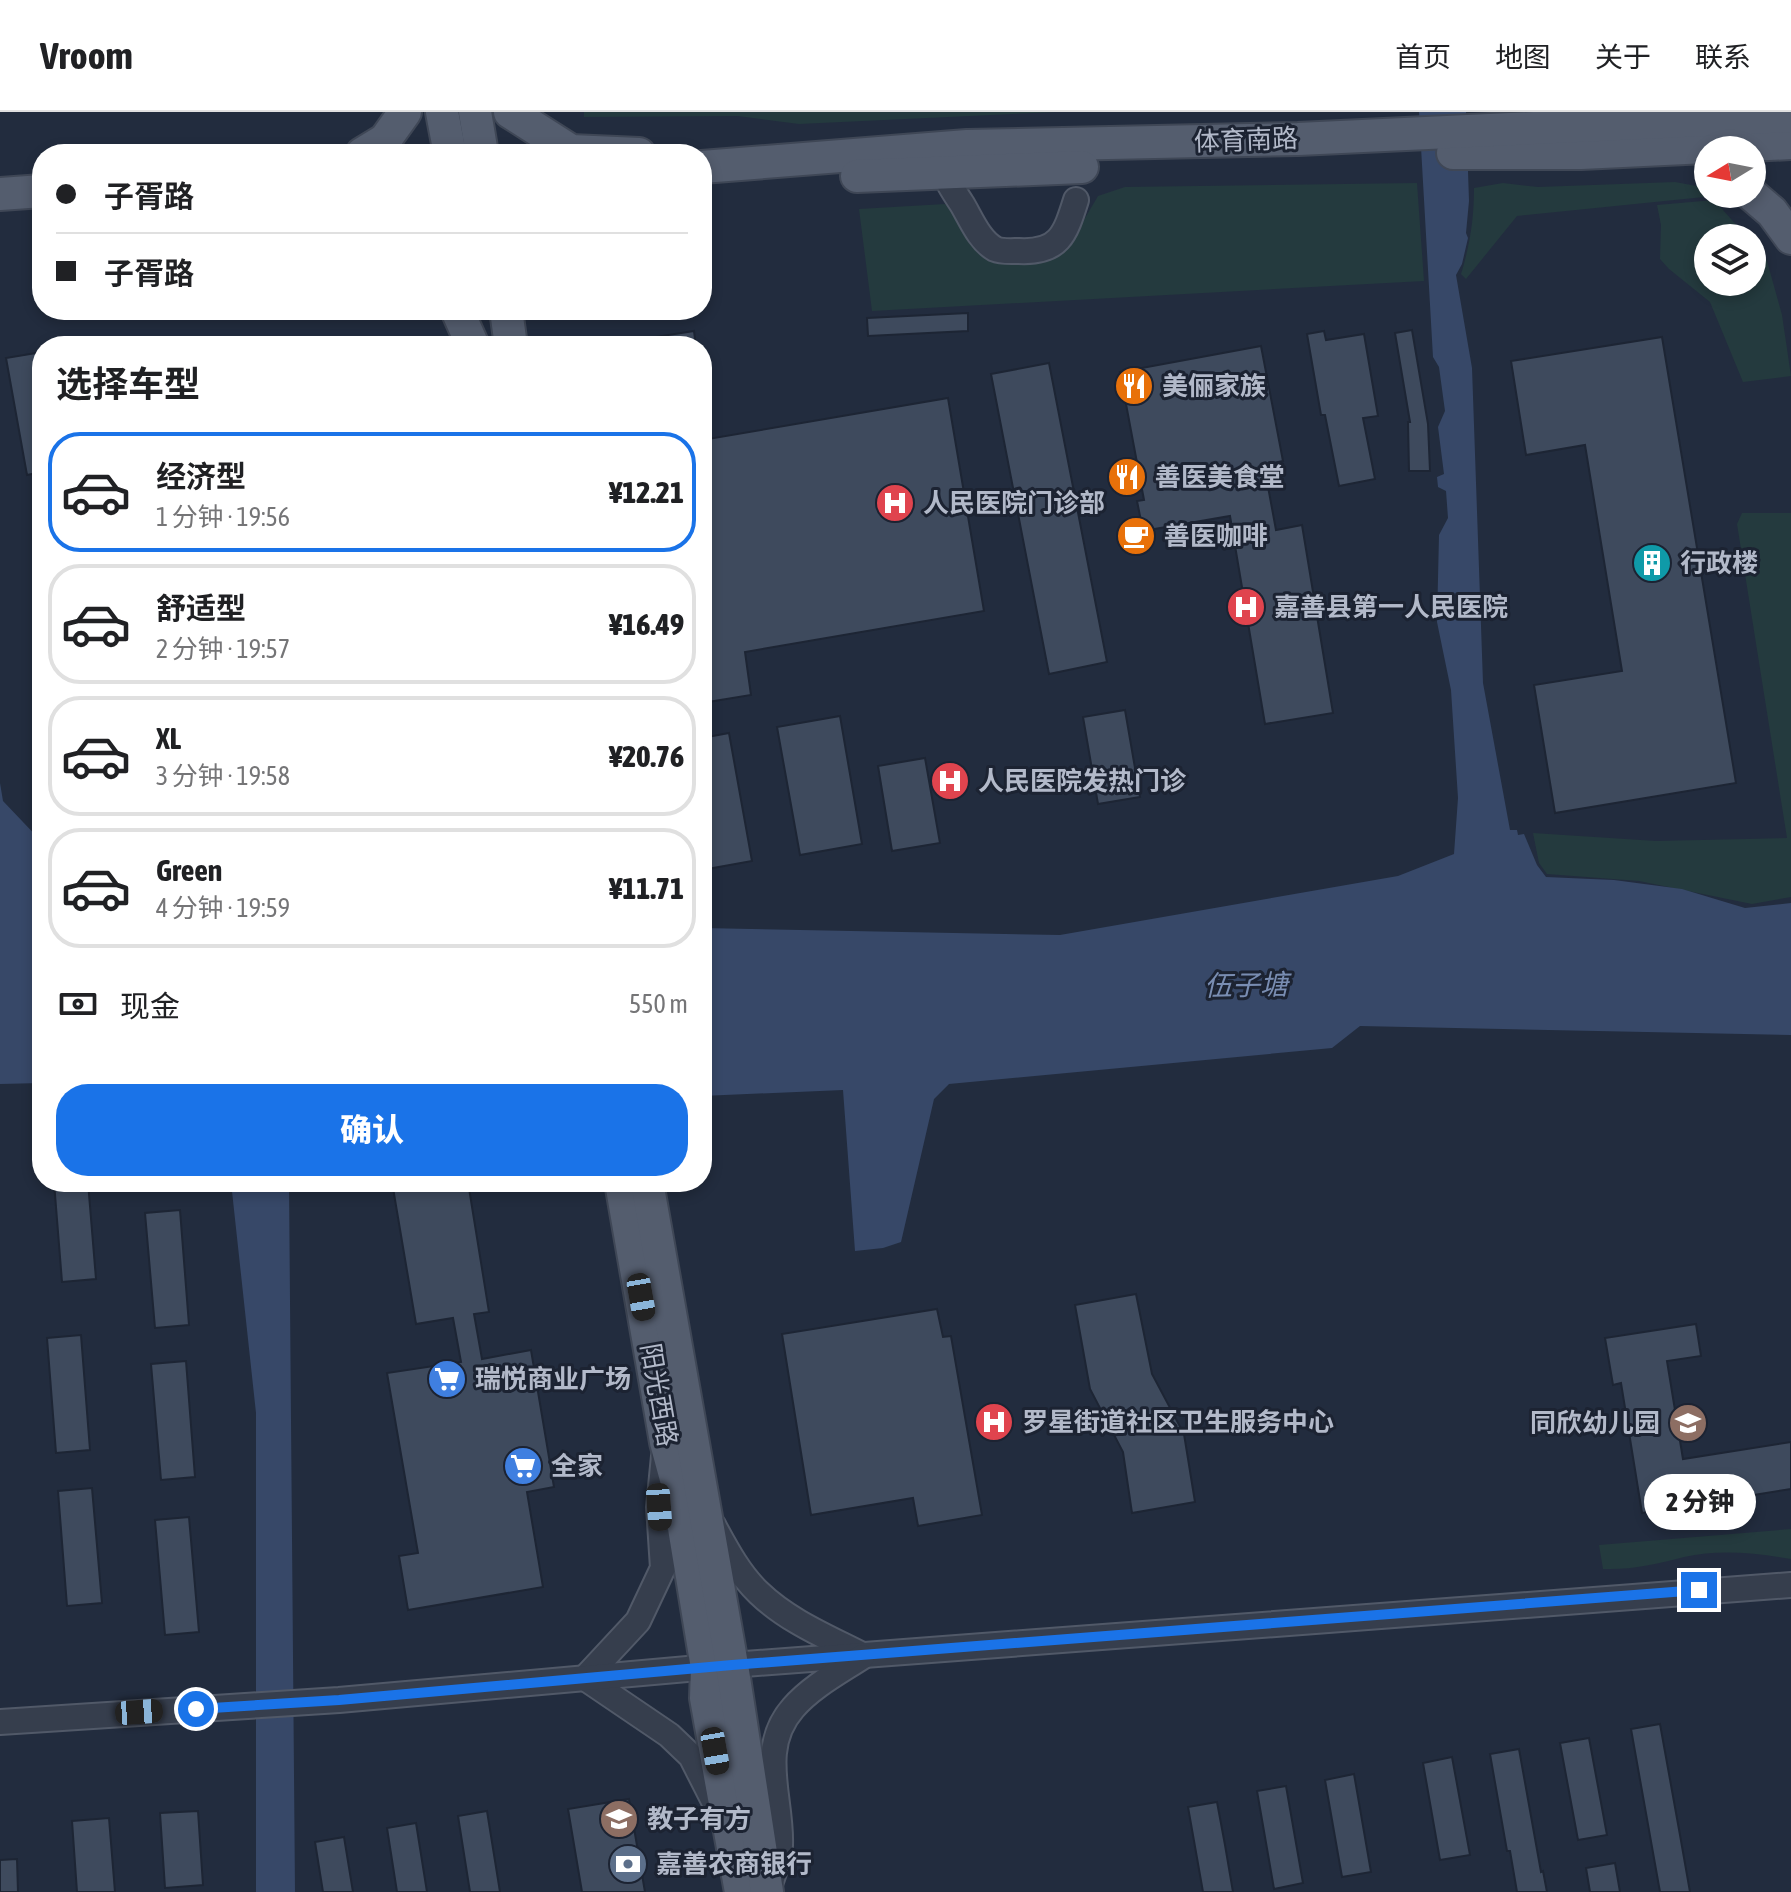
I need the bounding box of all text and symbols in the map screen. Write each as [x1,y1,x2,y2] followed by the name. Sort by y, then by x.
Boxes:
[40,34,133,77] text: Vroom
[1395,41,1451,73] text: 首页
[1495,41,1551,73] text: 地图
[1595,41,1651,73] text: 关于
[1695,41,1751,73] text: 联系
[1194,123,1298,157] street label: 体育南路
[1694,136,1766,208] north arrow
[1694,136,1766,296] map controls
[104,179,194,213] text: 子胥路
[1694,224,1766,296] button: layers
[104,256,194,290] text: 子胥路
[56,363,200,405] text: 选择车型
[1113,365,1155,407] restaurant icon: 美俪家族
[1162,371,1266,401] place label: 美俪家族
[60,456,132,528] icon: car
[1106,456,1148,498] restaurant icon: 善医美食堂
[156,459,246,493] text: 经济型
[1155,462,1285,492] place label: 善医美食堂
[609,475,684,509] text: ¥12.21
[874,482,916,524] hospital icon: 人民医院门诊部
[923,488,1105,518] place label: 人民医院门诊部
[156,502,290,532] text: 1 分钟 · 19:56
[1115,515,1157,557] cafe icon: 善医咖啡
[1164,521,1268,551] place label: 善医咖啡
[1631,542,1673,584] building icon: 行政楼
[1680,548,1758,578] place label: 行政楼
[1225,586,1267,628] hospital icon: 嘉善县第一人民医院
[60,588,132,660] icon: car
[156,591,246,625] text: 舒适型
[1274,592,1508,622] place label: 嘉善县第一人民医院
[609,607,684,641] text: ¥16.49
[156,634,290,664] text: 2 分钟 · 19:57
[60,720,132,792] icon: car
[156,721,181,755] text: XL
[609,739,684,773] text: ¥20.76
[929,760,971,802] hospital icon: 人民医院发热门诊
[156,761,290,791] text: 3 分钟 · 19:58
[978,766,1187,796] place label: 人民医院发热门诊
[60,852,132,924] icon: car
[156,853,222,887] text: Green
[609,871,684,905] text: ¥11.71
[156,893,290,923] text: 4 分钟 · 19:59
[1204,968,1292,1002] water label: 伍子塘
[56,982,100,1026] icon: cash
[120,989,180,1023] text: 现金
[629,989,688,1019] text: 550 m
[56,1084,688,1176] button: 确认
[625,1271,657,1323] car
[635,1341,683,1449] street label: 阳光西路
[426,1358,468,1400] supermarket icon: 瑞悦商业广场
[475,1364,631,1394] place label: 瑞悦商业广场
[973,1401,1015,1443] hospital icon: 罗星街道社区卫生服务中心
[1667,1402,1709,1444] school or university icon: 同欣幼儿园
[1022,1407,1334,1437] place label: 罗星街道社区卫生服务中心
[1530,1408,1660,1438] place label: 同欣幼儿园
[502,1445,544,1487] supermarket icon: 全家
[551,1451,603,1481] place label: 全家
[1643,1474,1755,1530] callout: 2 分钟
[645,1482,673,1532] car
[1666,1487,1734,1517] text: 2 分钟
[1681,1572,1717,1608] route end
[178,1691,214,1727] route start
[114,1698,164,1726] car
[699,1725,731,1777] car
[598,1798,640,1840] school or university icon: 教子有方
[647,1804,751,1834] place label: 教子有方
[607,1843,649,1885] bank icon: 嘉善农商银行
[656,1849,812,1879] place label: 嘉善农商银行

